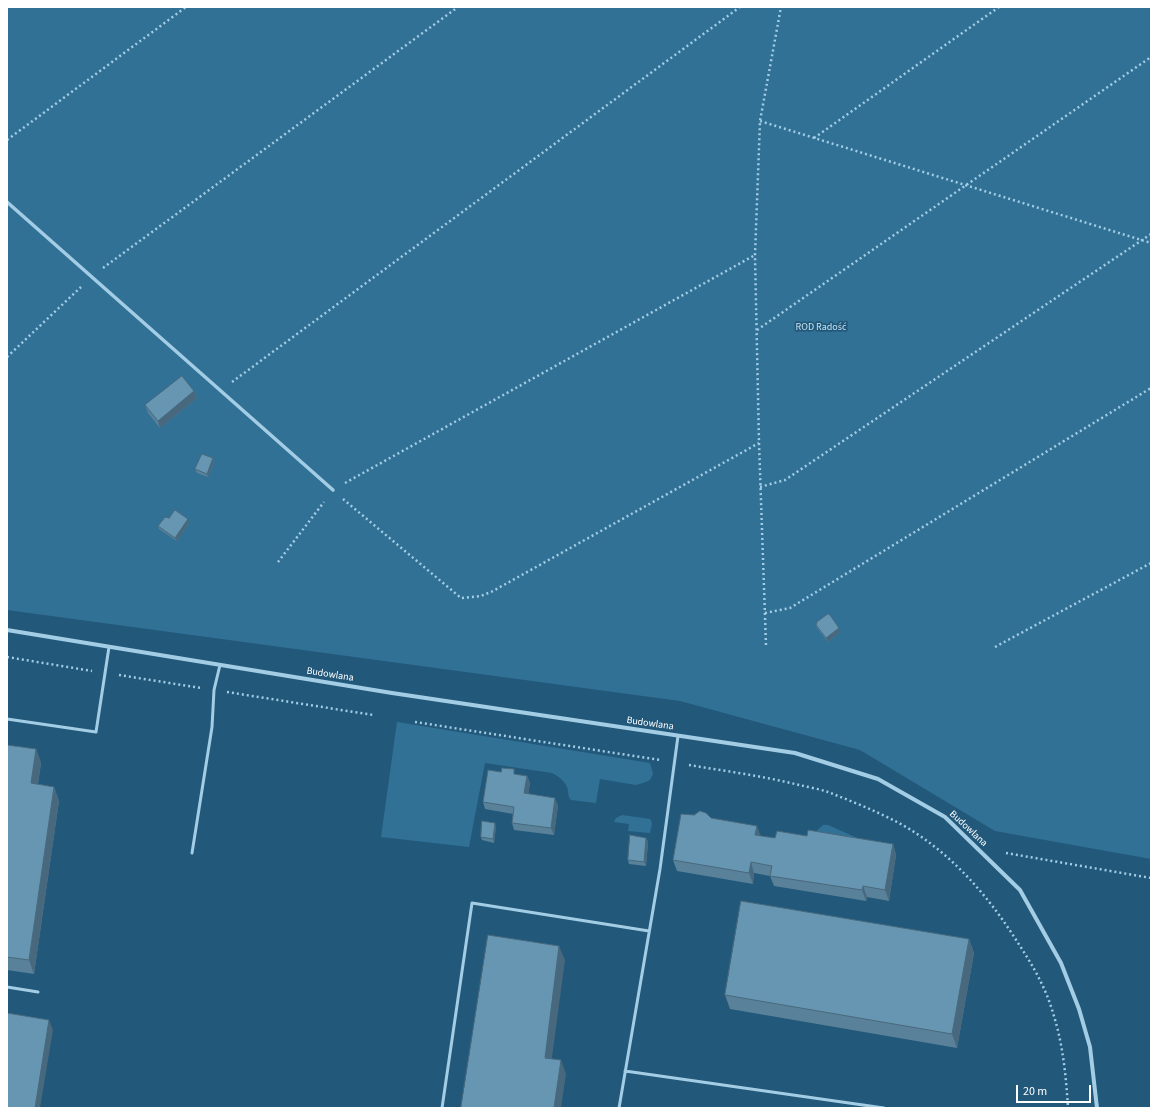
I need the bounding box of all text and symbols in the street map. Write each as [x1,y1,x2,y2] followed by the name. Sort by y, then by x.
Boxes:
[796,322,846,334] park label: ROD Radość
[306,665,354,685] street label: Budowlana
[626,715,674,733] street label: Budowlana
[947,808,989,850] street label: Budowlana
[1018,1077,1093,1103] scale bar
[1023,1083,1047,1100] text: 20 m

